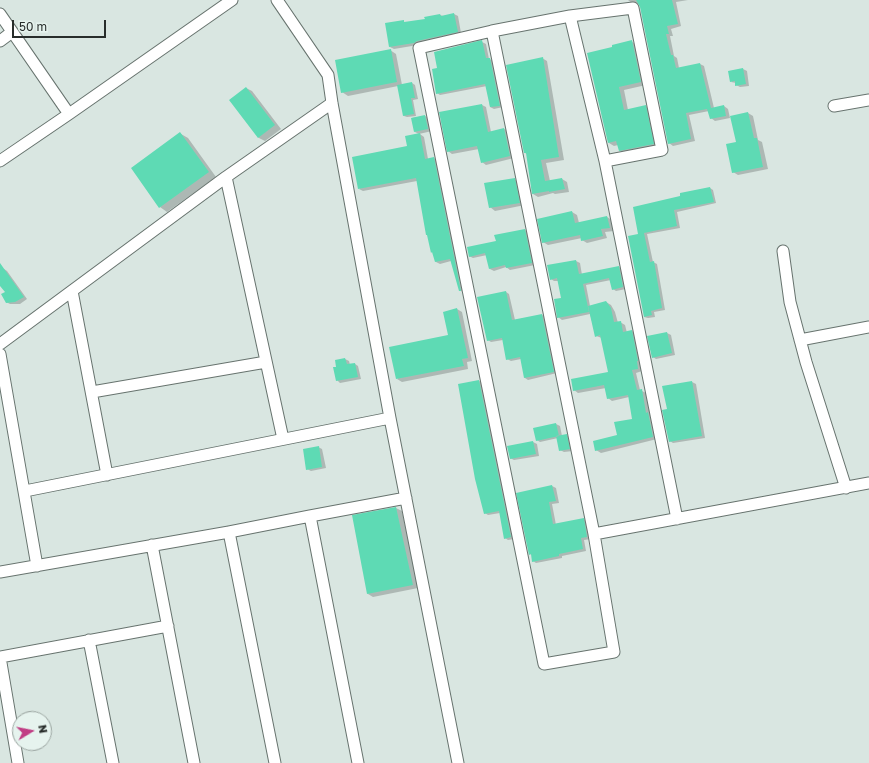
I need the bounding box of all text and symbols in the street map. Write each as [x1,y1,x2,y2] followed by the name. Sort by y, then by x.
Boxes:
[14,12,108,38] scale bar
[19,19,47,34] text: 50 m
[12,711,52,751] north arrow
[36,724,50,734] text: N

